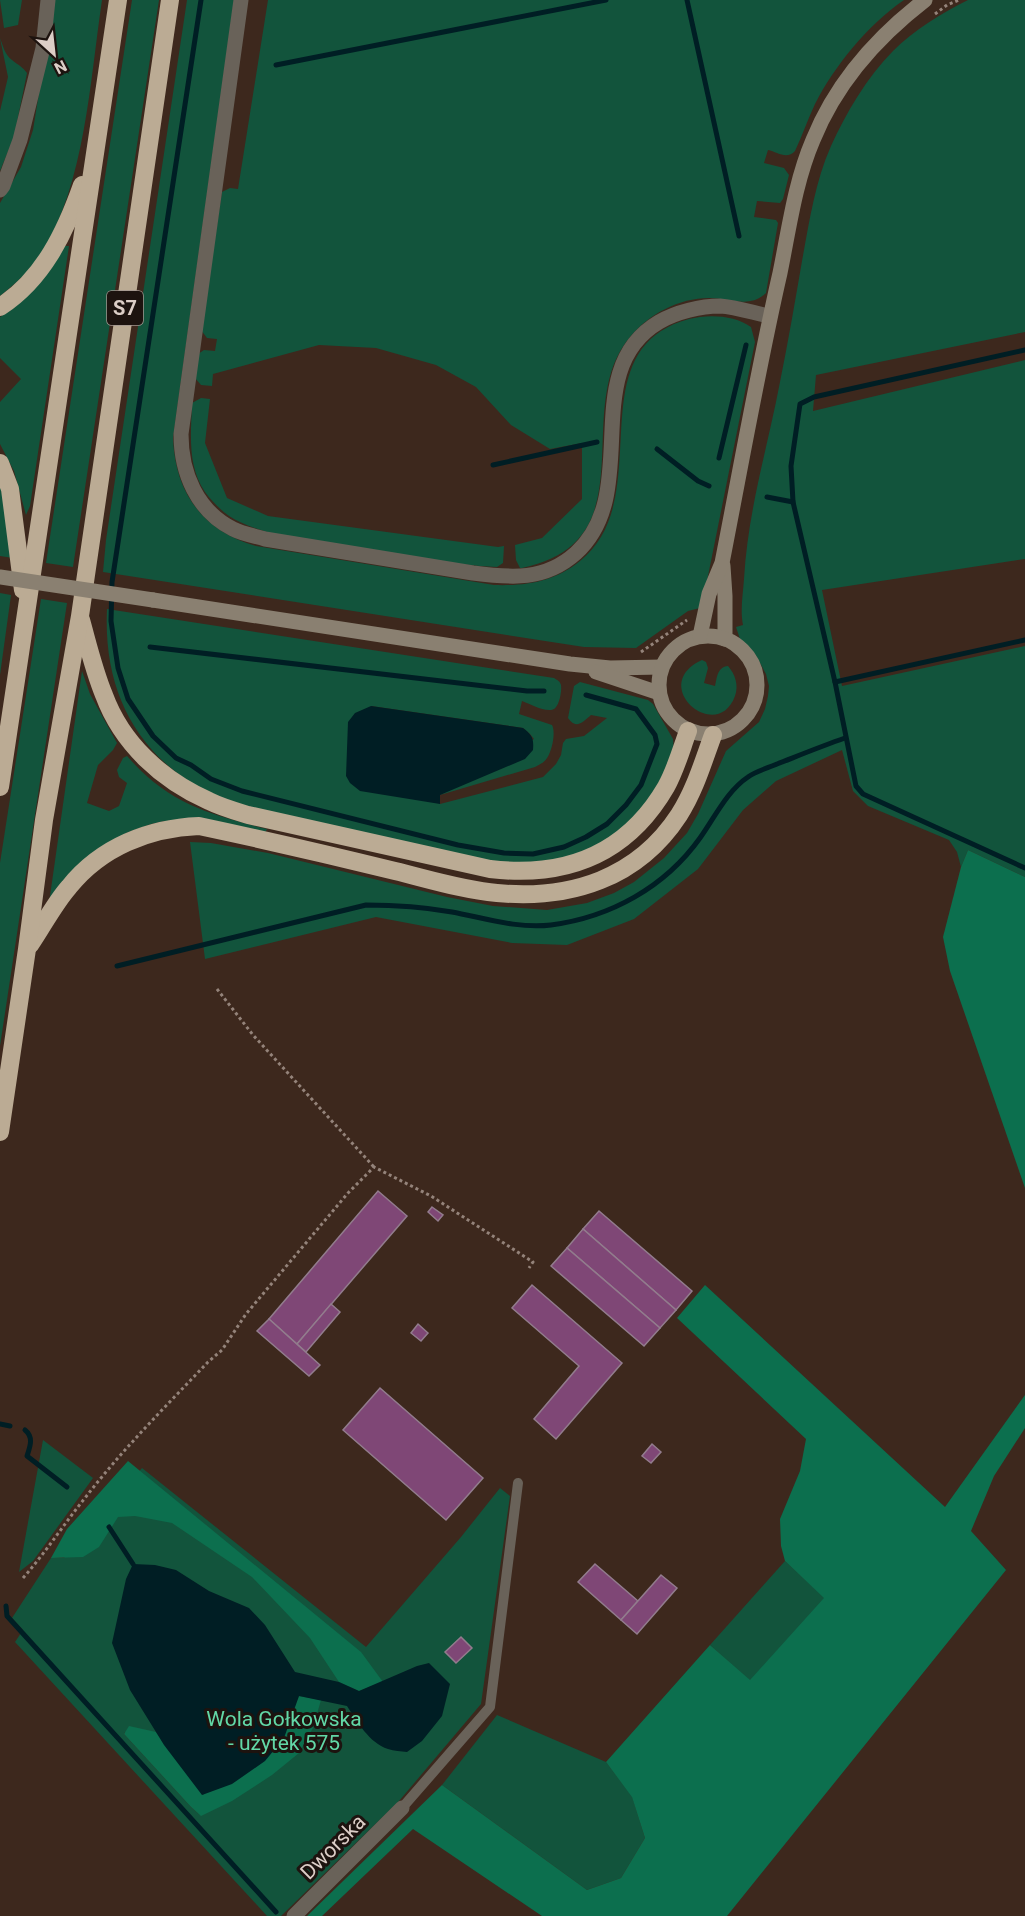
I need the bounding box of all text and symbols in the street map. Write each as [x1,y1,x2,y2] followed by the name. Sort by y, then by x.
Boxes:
[24,24,84,84] north arrow
[51,56,70,78] text: N
[107,291,143,325] road number: S7
[206,1707,362,1755] park label: Wola Gołkowska - użytek 575
[296,1810,370,1884] street label: Dworska

